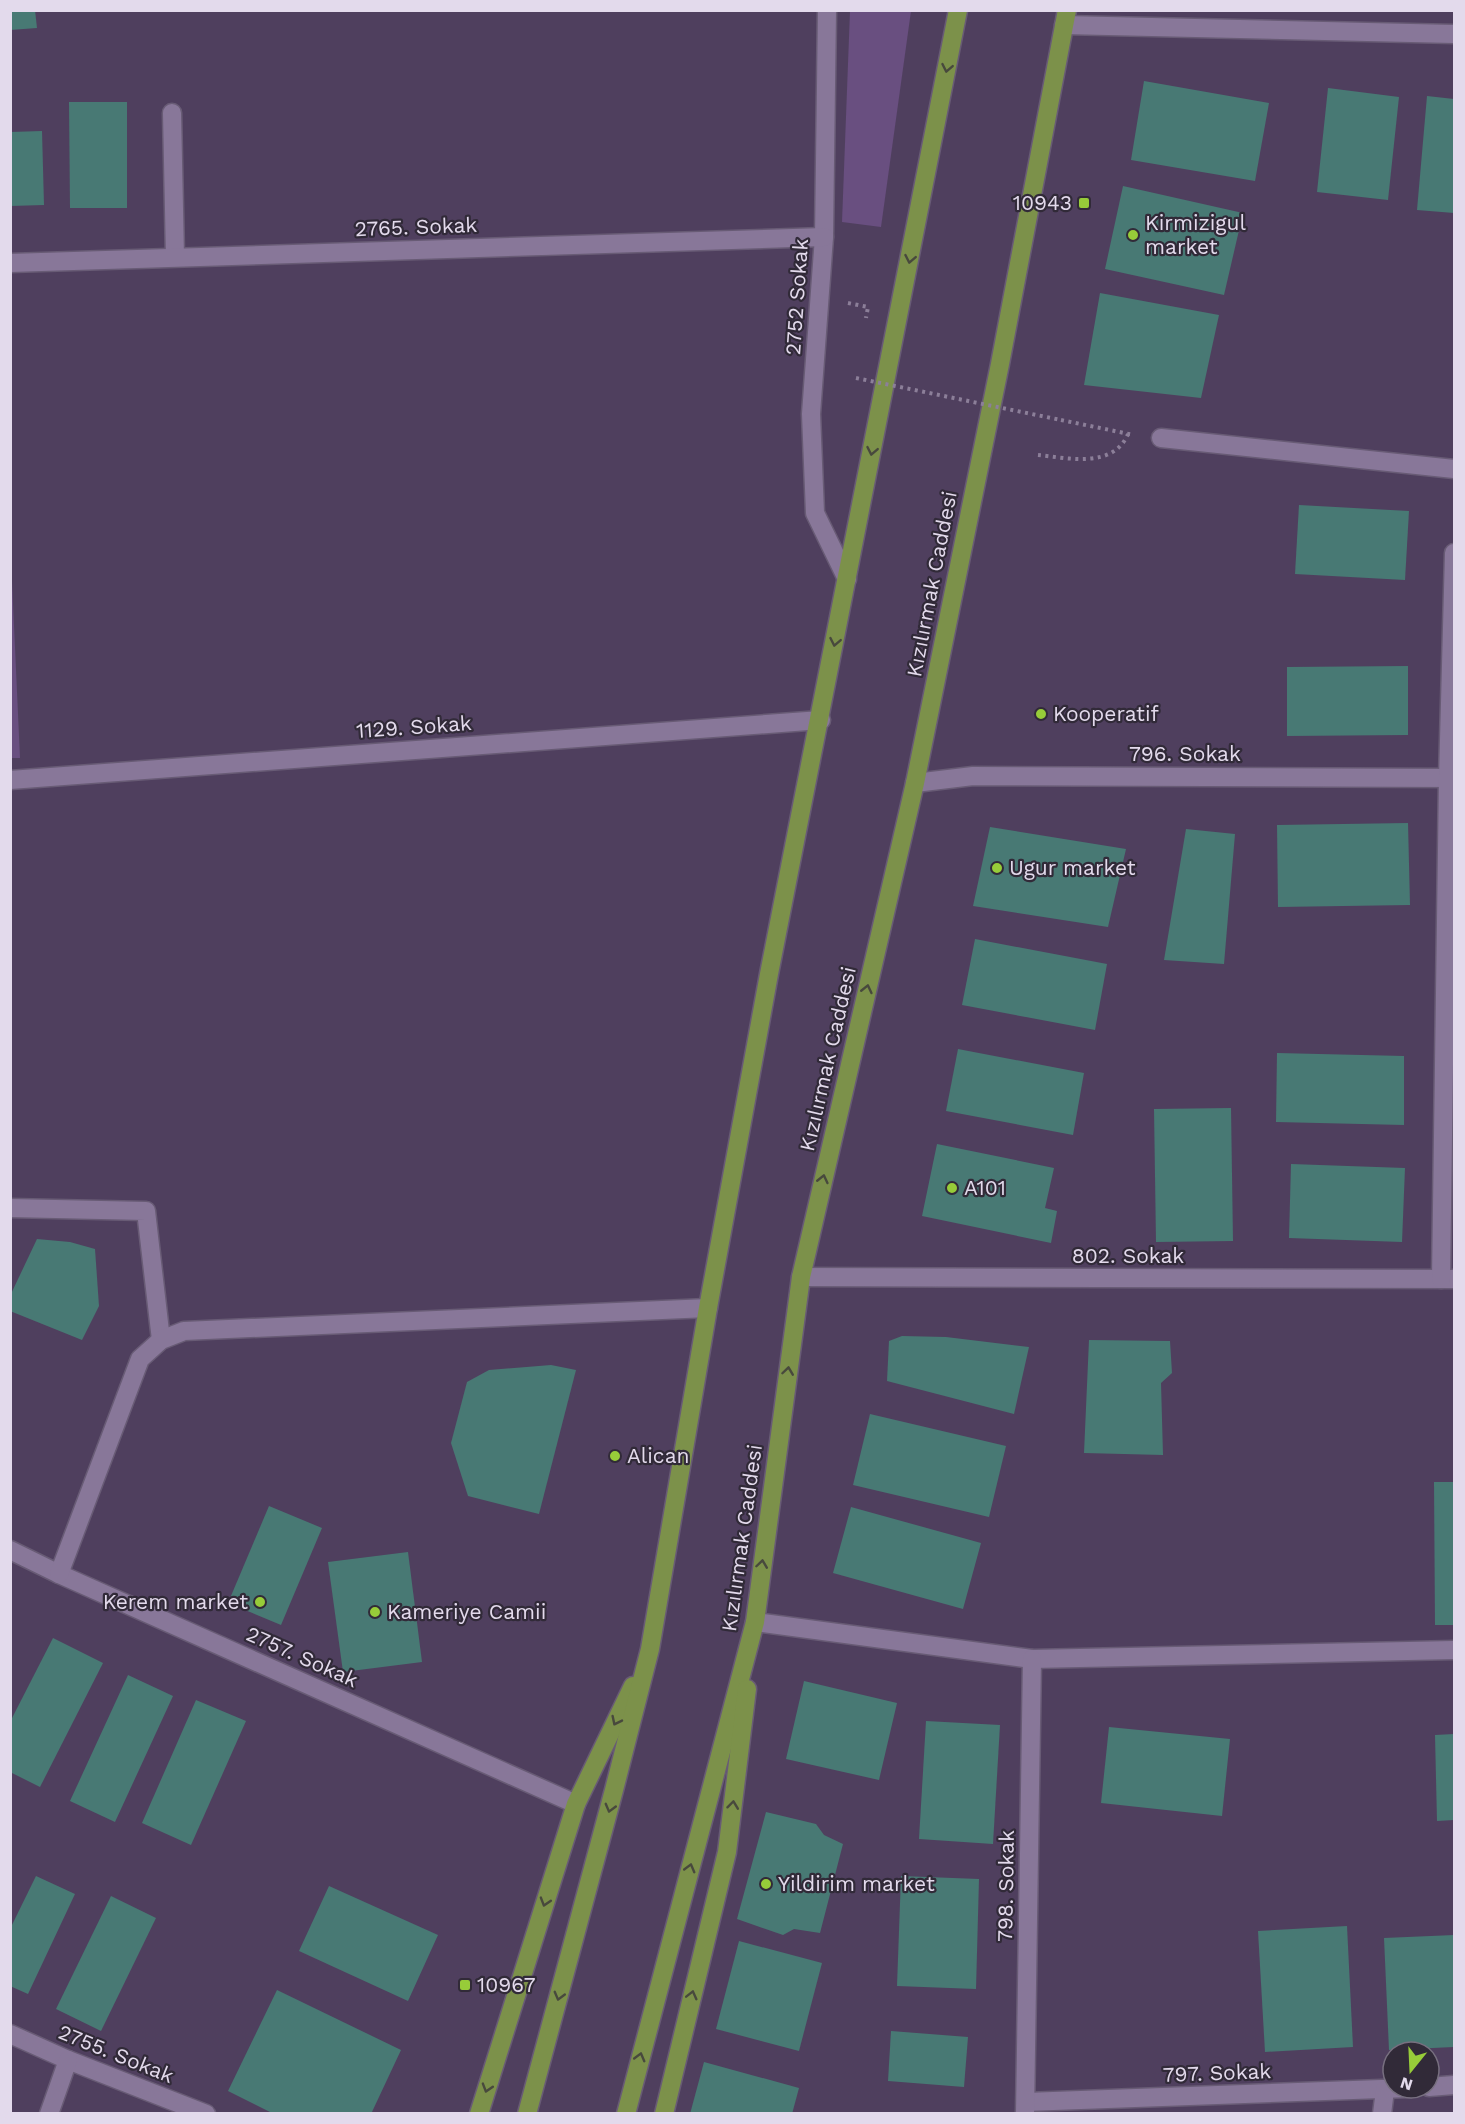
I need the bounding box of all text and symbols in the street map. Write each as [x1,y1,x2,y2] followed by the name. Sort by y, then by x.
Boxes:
[941,63,954,73] one-way arrow
[1013,190,1072,215] place label: 10943
[1077,196,1091,210] marker: 10943
[1145,210,1246,259] place label: Kirmizigul market
[354,212,478,241] street label: 2765. Sokak
[1126,228,1140,242] marker: Kirmizigul market
[780,238,813,356] street label: 2752 Sokak
[904,254,917,264] one-way arrow
[866,445,879,455] one-way arrow
[901,489,962,679] street label: Kızılırmak Caddesi
[829,637,842,647] one-way arrow
[1053,701,1159,726] place label: Kooperatif
[1034,707,1048,721] marker: Kooperatif
[355,710,473,743] street label: 1129. Sokak
[1129,741,1241,766] street label: 796. Sokak
[1009,855,1136,880] place label: Ugur market
[990,861,1004,875] marker: Ugur market
[794,964,861,1154] street label: Kızılırmak Caddesi
[860,985,873,995] one-way arrow
[816,1175,829,1185] one-way arrow
[964,1175,1006,1200] place label: A101
[945,1181,959,1195] marker: A101
[1072,1243,1184,1268] street label: 802. Sokak
[782,1366,794,1375] one-way arrow
[627,1443,690,1468] place label: Alican
[716,1443,767,1633] street label: Kızılırmak Caddesi
[608,1449,622,1463] marker: Alican
[756,1560,768,1569] one-way arrow
[103,1589,248,1614] place label: Kerem market
[253,1595,267,1609] marker: Kerem market
[387,1599,546,1624] place label: Kameriye Camii
[368,1605,382,1619] marker: Kameriye Camii
[242,1621,362,1692] street label: 2757. Sokak
[611,1715,623,1726] one-way arrow
[726,1800,739,1810] one-way arrow
[604,1803,617,1813] one-way arrow
[992,1830,1019,1942] street label: 798. Sokak
[683,1863,695,1874] one-way arrow
[778,1871,935,1896] place label: Yildirim market
[759,1877,773,1891] marker: Yildirim market
[540,1896,552,1907] one-way arrow
[477,1972,536,1997] place label: 10967
[458,1978,472,1992] marker: 10967
[553,1991,566,2001] one-way arrow
[685,1991,698,2001] one-way arrow
[55,2019,178,2088] street label: 2755. Sokak
[1381,2040,1441,2100] north arrow
[633,2052,646,2062] one-way arrow
[1162,2058,1272,2087] street label: 797. Sokak
[1398,2073,1415,2095] text: N
[482,2082,494,2093] one-way arrow

